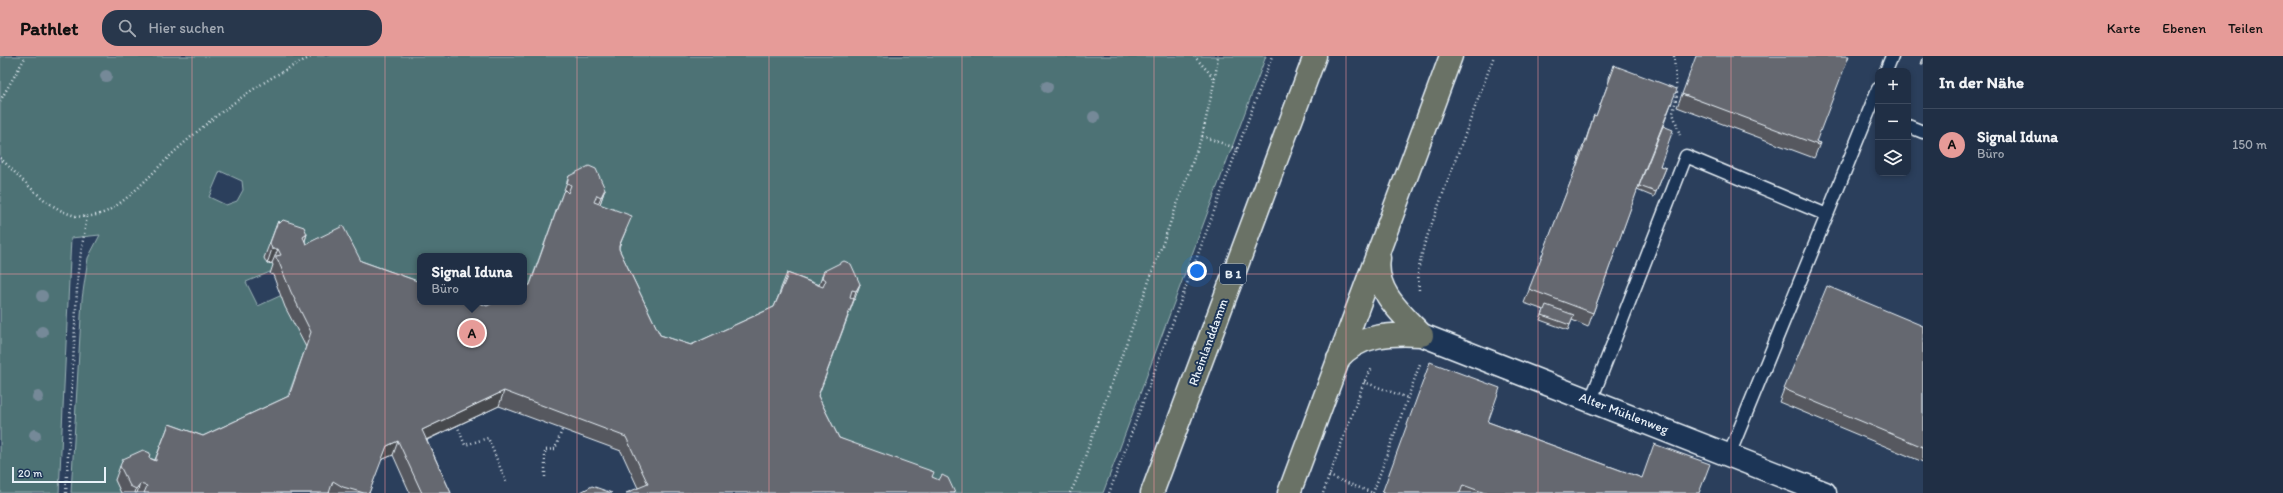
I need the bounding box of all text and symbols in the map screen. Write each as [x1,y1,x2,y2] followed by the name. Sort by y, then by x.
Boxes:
[102,10,382,46] search box
[20,17,78,40] text: Pathlet
[116,17,138,39] icon: search
[148,19,224,37] text: Hier suchen
[2107,20,2140,37] text: Karte
[2162,20,2206,37] text: Ebenen
[2228,20,2263,37] text: Teilen
[1875,68,1911,176] map controls
[1875,68,1911,104] button: +
[1939,72,2024,92] text: In der Nähe
[1875,104,1911,140] button: −
[1977,128,2058,146] text: Signal Iduna
[1948,137,1956,152] text: A
[2232,137,2267,152] text: 150 m
[1875,140,1911,176] button: layers
[1977,146,2004,161] text: Büro
[417,253,527,305] popup
[1187,261,1207,281] your location
[432,263,513,281] text: Signal Iduna
[1220,264,1246,284] road number: B 1
[432,281,459,296] text: Büro
[1185,296,1231,387] street label: Rheinlanddamm
[459,318,485,348] pin: A
[1577,389,1671,437] street label: Alter Mühlenweg
[12,465,106,484] scale bar
[18,467,42,480] text: 20 m

